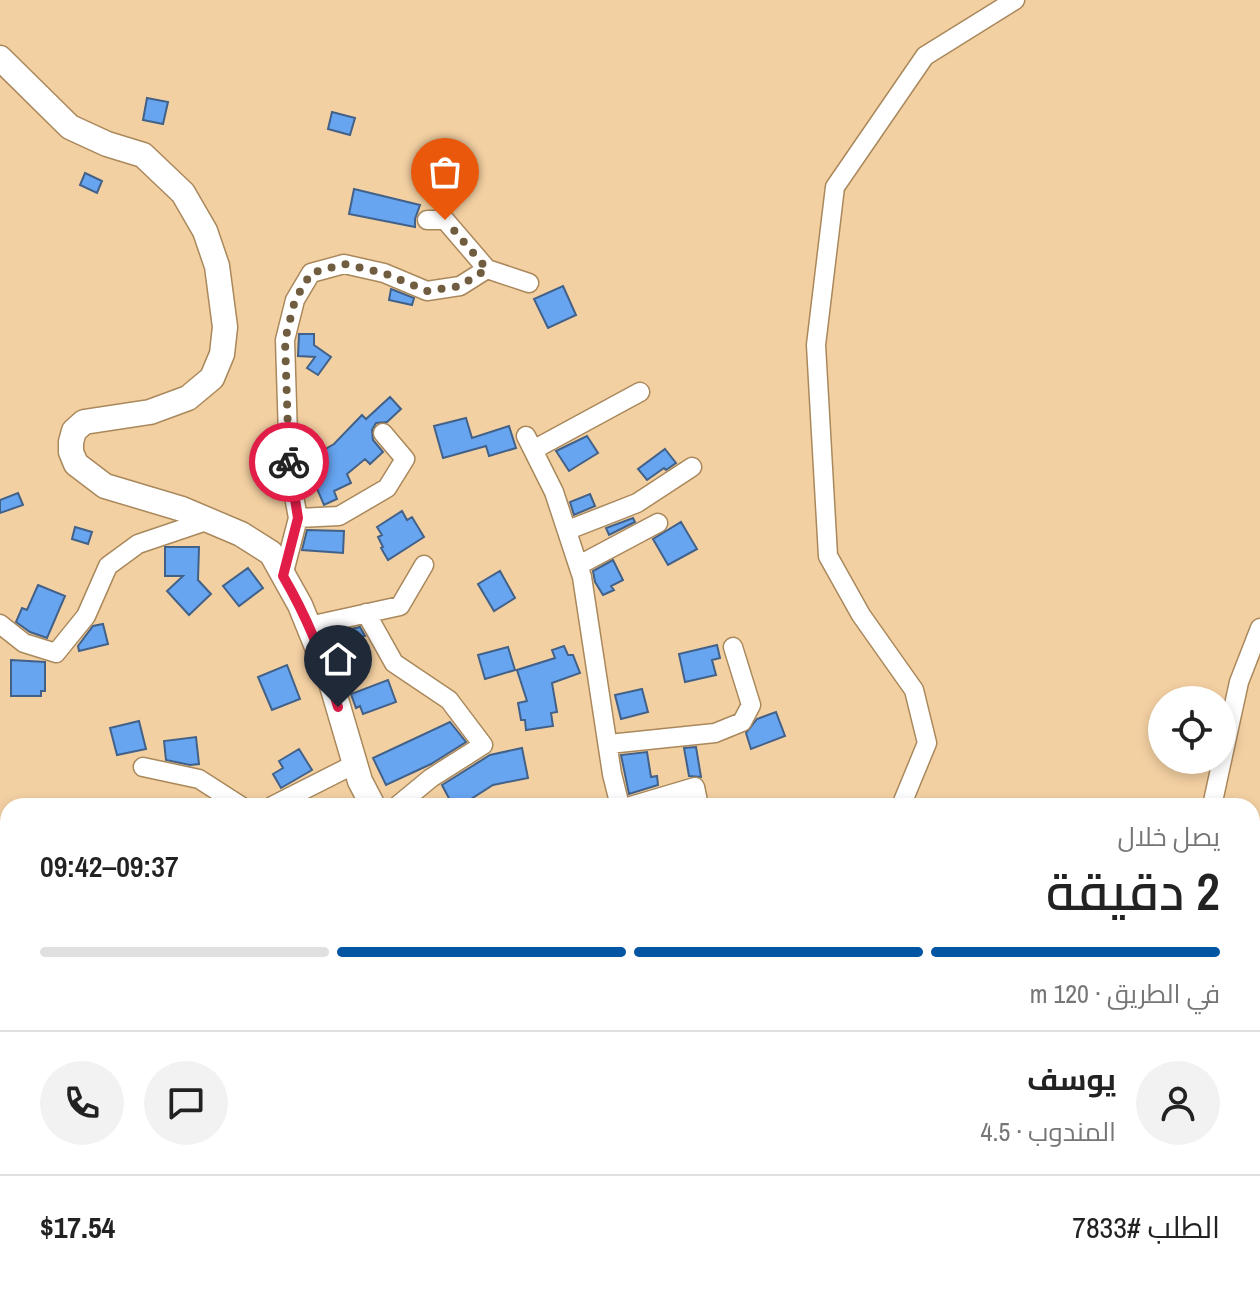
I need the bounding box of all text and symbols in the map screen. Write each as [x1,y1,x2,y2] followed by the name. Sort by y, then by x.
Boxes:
[411,138,479,220] pin
[423,150,467,194] icon: bag
[249,422,329,502] courier
[267,440,311,484] icon: bike
[304,625,372,707] pin
[316,637,360,681] icon: home
[1148,686,1236,774] map controls
[1148,686,1236,774] button: locate
[1118,819,1220,854] text: يصل خلال
[40,846,179,886] text: 09:37–09:42
[1046,856,1220,926] text: 2 دقيقة
[1030,976,1220,1011] text: في الطريق · 120 m
[1027,1059,1116,1099] text: يوسف
[40,1061,124,1145] button: phone
[144,1061,228,1145] button: chat
[1136,1061,1220,1145] button: person
[981,1114,1116,1149] text: المندوب · 4.5
[40,1207,115,1247] text: $17.54
[1072,1207,1220,1247] text: الطلب #7833

